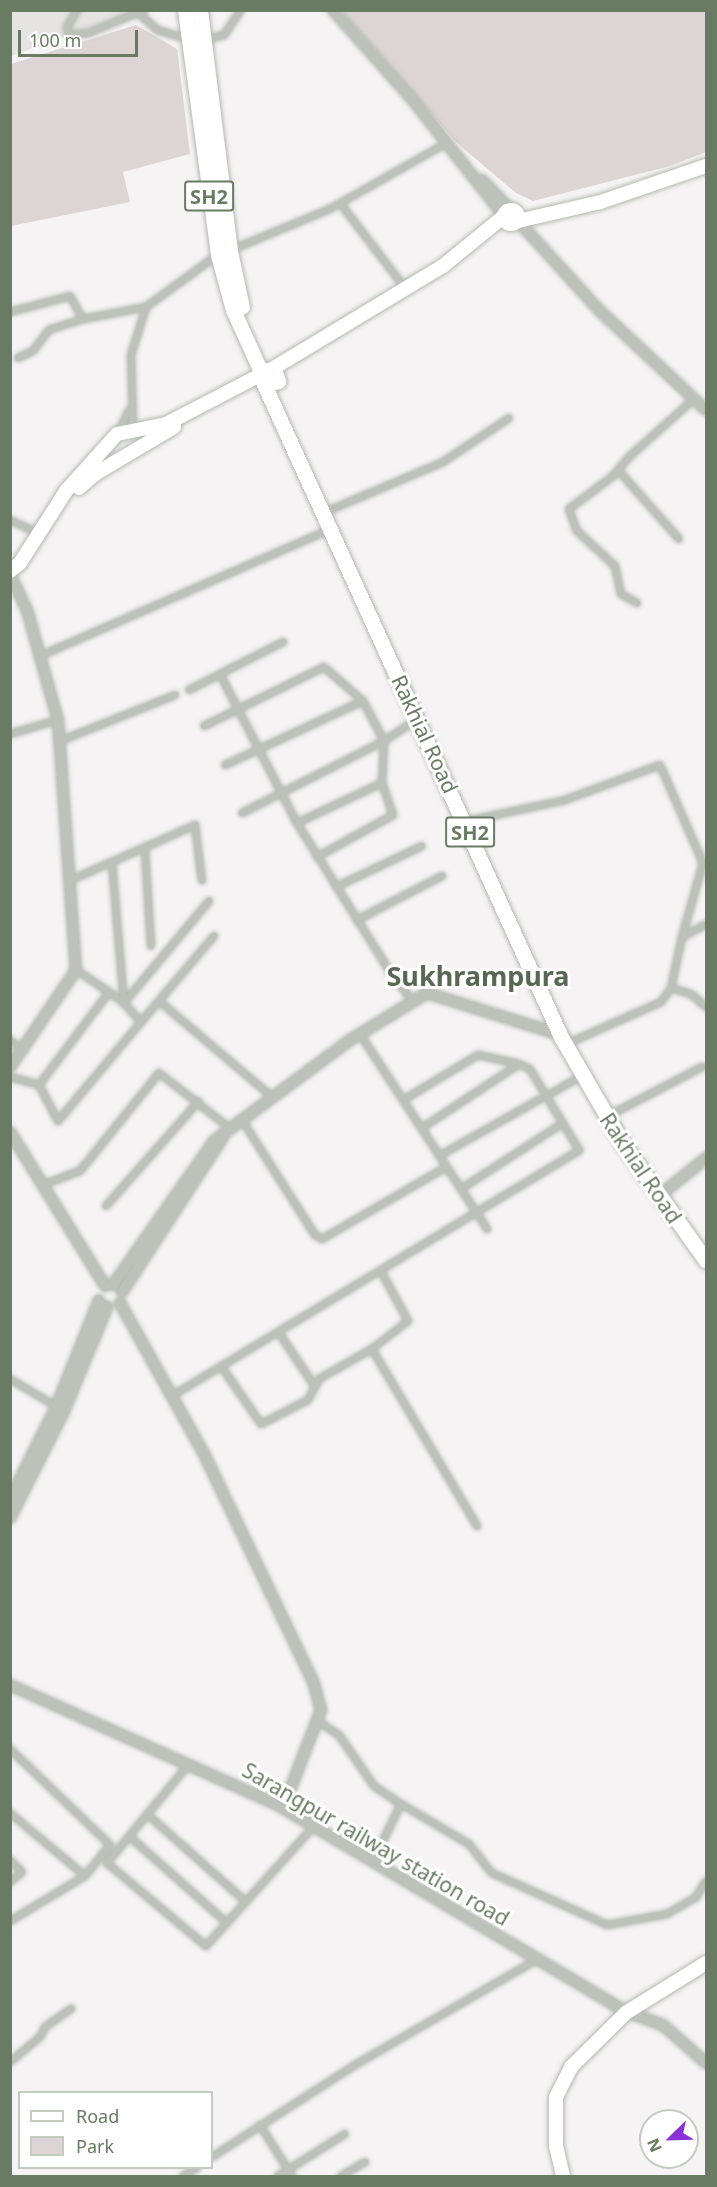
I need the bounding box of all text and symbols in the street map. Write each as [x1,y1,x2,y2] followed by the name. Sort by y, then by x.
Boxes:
[21,18,141,56] scale bar
[29,28,81,52] text: 100 m
[184,179,234,213] road number: SH2
[387,671,463,797] street label: Rakhial Road
[444,815,496,849] road number: SH2
[386,960,570,992] district label: Sukhrampura
[595,1108,687,1228] street label: Rakhial Road
[238,1757,514,1931] street label: Sarangpur railway station road
[18,2091,213,2169] legend
[76,2104,119,2128] text: Road
[639,2109,699,2169] north arrow
[76,2134,114,2158] text: Park
[642,2135,667,2156] text: N

